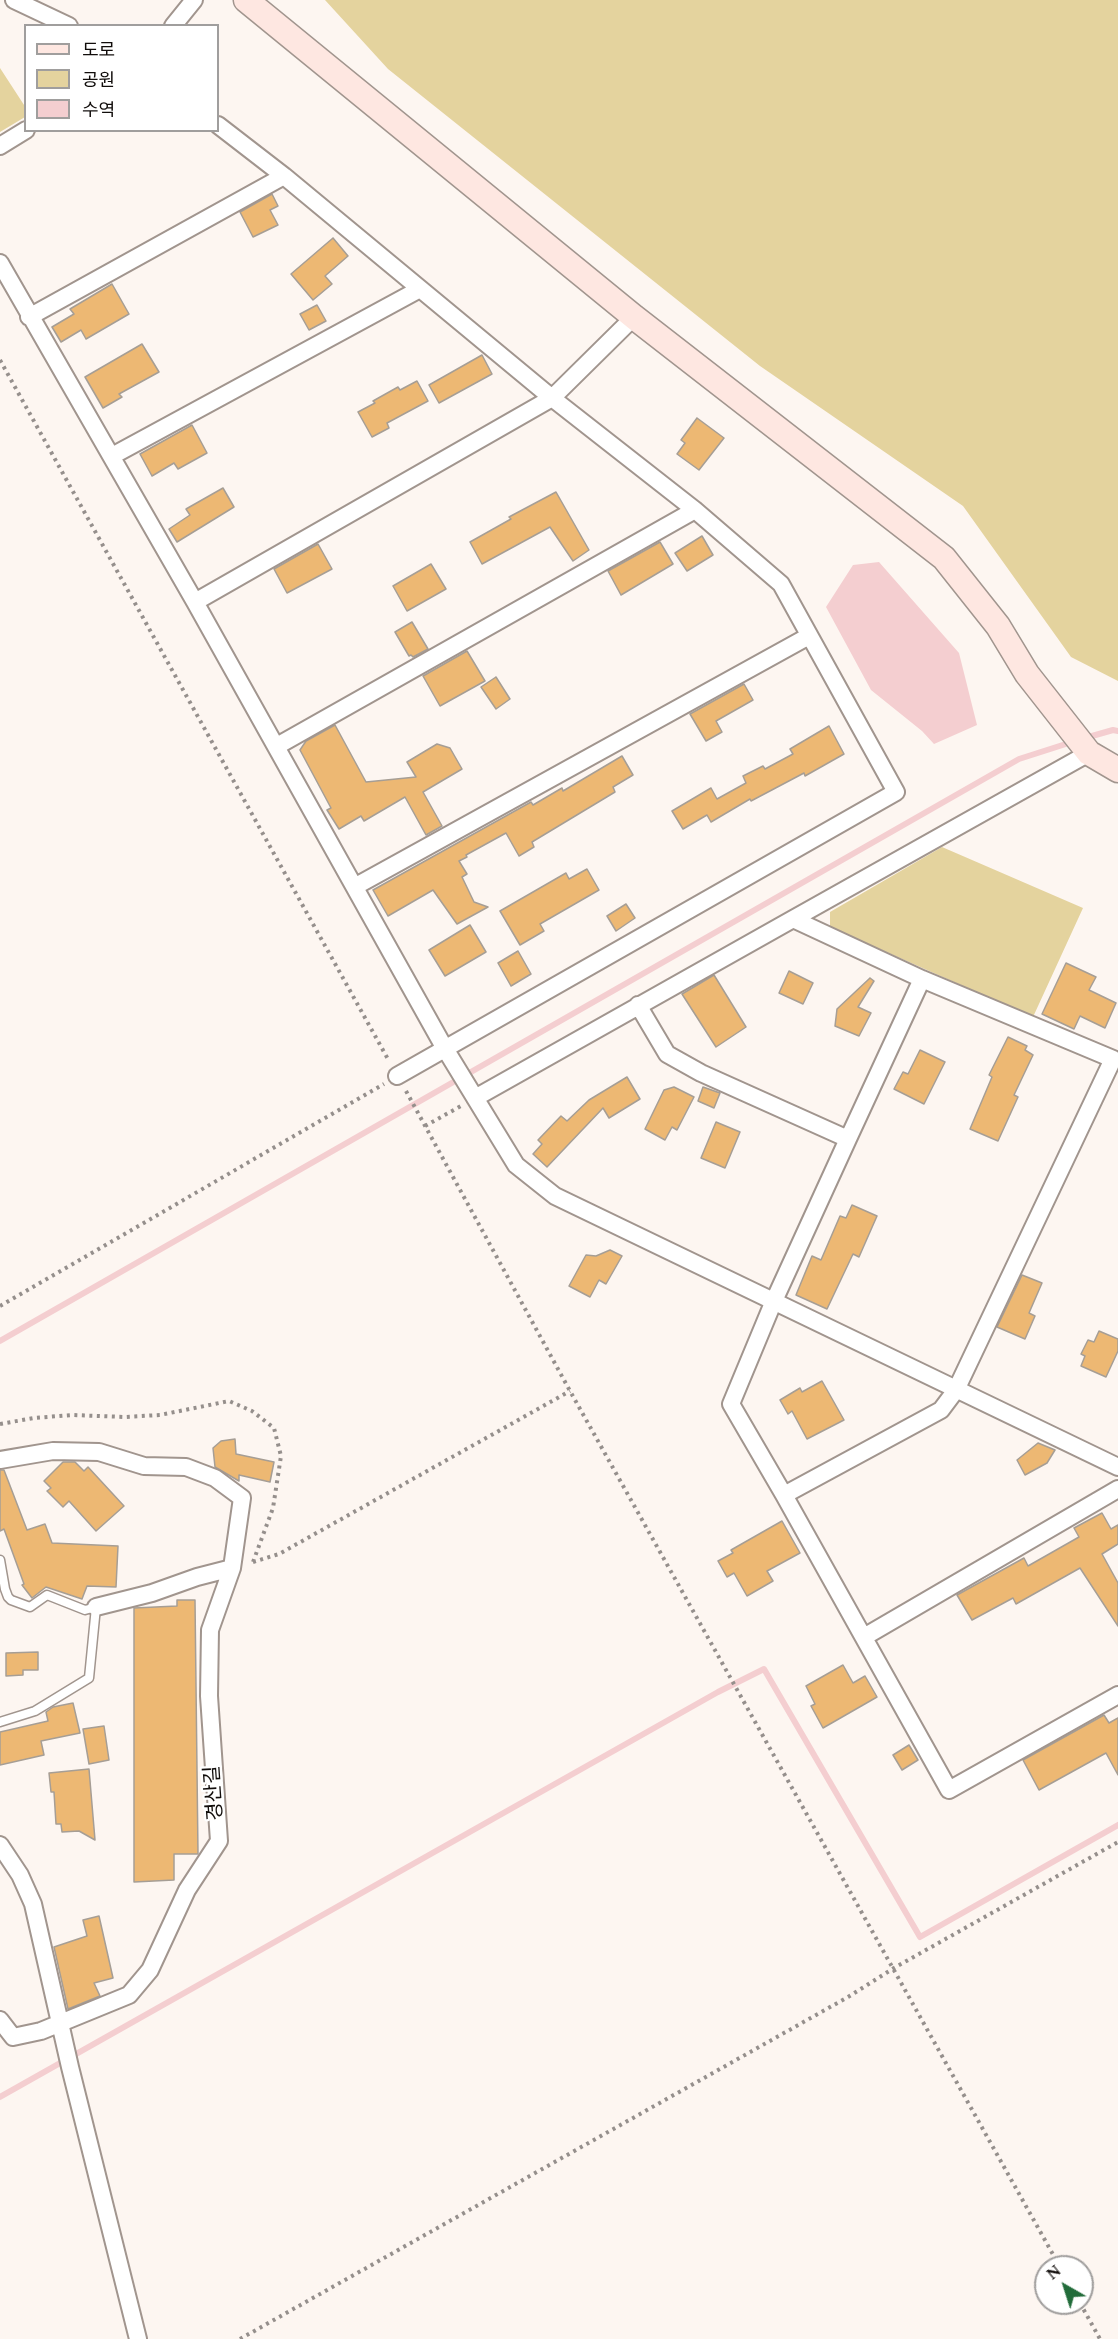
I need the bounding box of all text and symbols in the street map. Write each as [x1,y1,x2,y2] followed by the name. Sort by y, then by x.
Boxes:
[24,24,219,132] legend
[82,37,115,64] text: 도로
[82,67,115,94] text: 공원
[82,97,115,124] text: 수역
[202,1765,230,1821] street label: 경산길
[1034,2255,1094,2315] north arrow
[1041,2259,1067,2286] text: N

